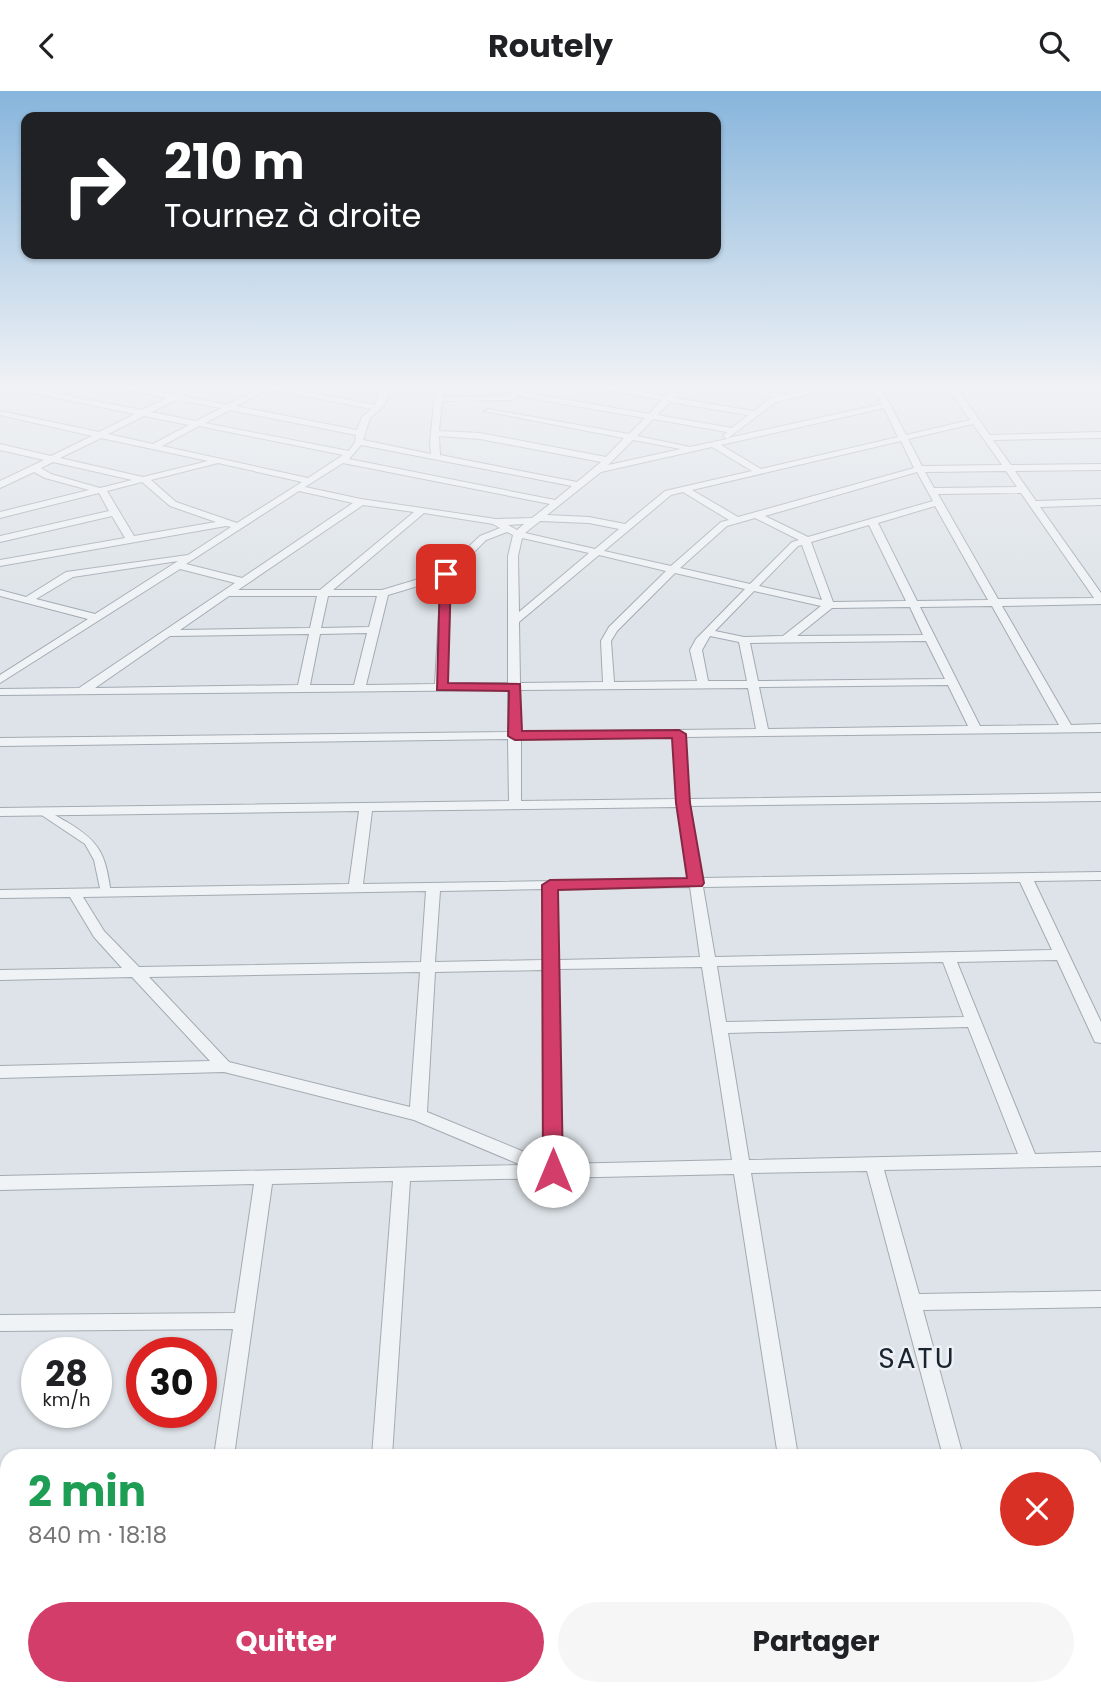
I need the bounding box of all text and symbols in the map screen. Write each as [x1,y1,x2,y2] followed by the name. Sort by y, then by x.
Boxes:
[488,23,613,68] text: Routely
[28,27,66,65] icon: back
[1035,27,1073,65] icon: search
[164,128,305,196] text: 210 m
[49,140,140,231] icon: right
[164,193,421,238] text: Tournez à droite
[416,544,476,604] pin
[427,555,465,593] icon: arrive
[516,1134,590,1208] position arrow
[126,1337,217,1428] speed limit sign: 30
[878,1339,956,1378] district label: SATU
[45,1349,88,1398] text: 28
[43,1387,90,1412] text: km/h
[28,1462,146,1521] text: 2 min
[1000,1472,1074,1546] button: close
[28,1519,167,1551] text: 840 m · 18:18
[28,1602,544,1682] button: Quitter
[558,1602,1074,1682] button: Partager

